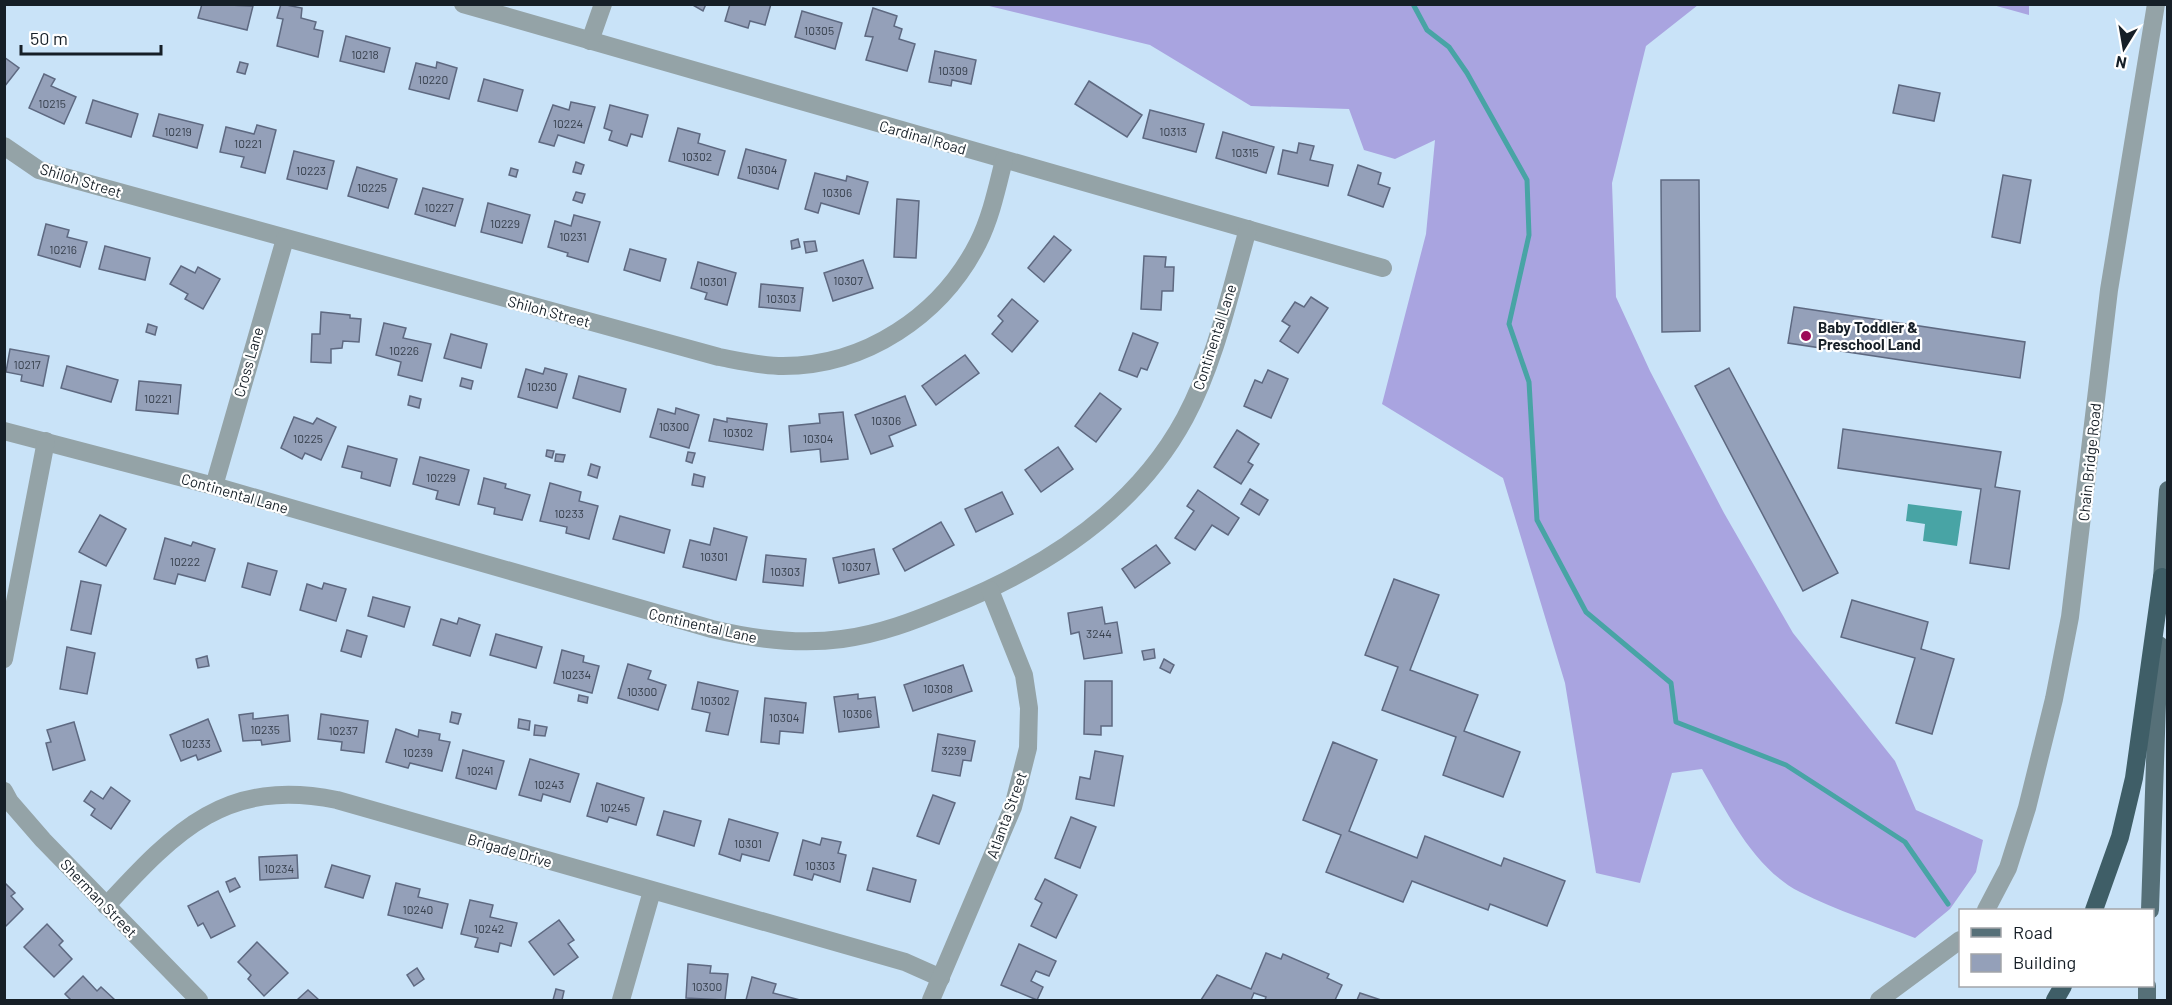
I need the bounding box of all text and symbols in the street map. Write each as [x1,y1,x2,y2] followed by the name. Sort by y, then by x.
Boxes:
[21,18,160,56] scale bar
[2094,18,2154,78] north arrow
[804,23,834,37] house number: 10305
[30,27,68,49] text: 50 m
[351,47,379,61] house number: 10218
[2114,53,2128,74] text: N
[938,63,968,77] house number: 10309
[418,72,448,86] house number: 10220
[38,96,66,110] house number: 10215
[553,116,583,130] house number: 10224
[878,116,968,158] street label: Cardinal Road
[164,124,192,138] house number: 10219
[1159,124,1187,138] house number: 10313
[234,136,262,150] house number: 10221
[1231,145,1259,159] house number: 10315
[682,149,712,163] house number: 10302
[38,159,124,201] street label: Shiloh Street
[747,162,777,176] house number: 10304
[296,163,326,177] house number: 10223
[357,180,387,194] house number: 10225
[822,185,852,199] house number: 10306
[424,200,454,214] house number: 10227
[490,216,520,230] house number: 10229
[559,229,587,243] house number: 10231
[49,242,77,256] house number: 10216
[833,273,863,287] house number: 10307
[699,274,727,288] house number: 10301
[1188,282,1240,392] street label: Continental Lane
[506,291,592,331] street label: Shiloh Street
[766,291,796,305] house number: 10303
[1818,318,1921,353] place label: Baby Toddler & Preschool Land
[229,325,267,399] street label: Cross Lane
[1799,329,1813,343] marker: Baby Toddler & Preschool Land
[389,343,419,357] house number: 10226
[13,357,41,371] house number: 10217
[527,379,557,393] house number: 10230
[144,391,172,405] house number: 10221
[2074,402,2104,522] street label: Chain Bridge Road
[871,413,901,427] house number: 10306
[659,419,689,433] house number: 10300
[723,425,753,439] house number: 10302
[293,431,323,445] house number: 10225
[803,431,833,445] house number: 10304
[179,469,291,517] street label: Continental Lane
[426,470,456,484] house number: 10229
[554,506,584,520] house number: 10233
[700,549,728,563] house number: 10301
[170,554,200,568] house number: 10222
[841,559,871,573] house number: 10307
[770,564,800,578] house number: 10303
[647,604,759,646] street label: Continental Lane
[1086,626,1112,640] house number: 3244
[561,667,591,681] house number: 10234
[923,681,953,695] house number: 10308
[627,684,657,698] house number: 10300
[700,693,730,707] house number: 10302
[842,706,872,720] house number: 10306
[769,710,799,724] house number: 10304
[250,722,280,736] house number: 10235
[328,723,358,737] house number: 10237
[181,736,211,750] house number: 10233
[942,743,966,757] house number: 3239
[403,745,433,759] house number: 10239
[466,763,494,777] house number: 10241
[982,769,1030,861] street label: Atlanta Street
[534,777,564,791] house number: 10243
[600,800,630,814] house number: 10245
[466,829,554,871] street label: Brigade Drive
[734,836,762,850] house number: 10301
[57,855,141,941] street label: Sherman Street
[805,858,835,872] house number: 10303
[264,861,294,875] house number: 10234
[403,902,433,916] house number: 10240
[1959,909,2154,987] legend
[474,921,504,935] house number: 10242
[2013,921,2053,943] text: Road
[2013,951,2076,973] text: Building
[692,979,722,993] house number: 10300

